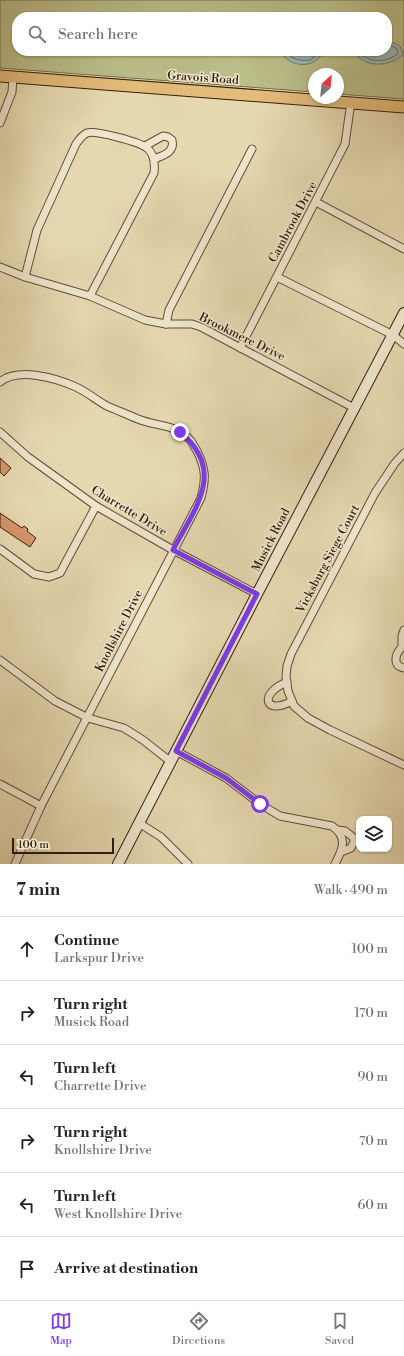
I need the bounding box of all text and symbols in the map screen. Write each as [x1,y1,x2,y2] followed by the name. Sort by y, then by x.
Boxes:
[12,12,392,56] search box
[26,23,48,45] icon: search
[58,25,138,44] text: Search here
[167,68,240,88] street label: Gravois Road
[308,68,344,104] north arrow
[265,179,321,265] street label: Cambrook Drive
[196,309,288,364] street label: Brookmere Drive
[171,423,189,441] route end
[88,483,170,539] street label: Charrette Drive
[293,502,363,617] street label: Vicksburg Siege Court
[249,506,293,574] street label: Musick Road
[92,587,146,675] street label: Knollshire Drive
[251,795,269,813] route start
[356,816,392,852] map controls
[356,816,392,852] button: layers
[12,836,114,855] scale bar
[18,838,49,852] text: 100 m
[16,879,60,901] text: 7 min
[314,882,388,898] text: Walk · 490 m
[54,931,119,950] text: Continue
[16,938,38,960] icon: ahead
[352,941,388,957] text: 100 m
[54,950,144,966] text: Larkspur Drive
[54,995,128,1014] text: Turn right
[16,1002,38,1024] icon: right
[354,1005,388,1021] text: 170 m
[54,1014,129,1030] text: Musick Road
[54,1059,116,1078] text: Turn left
[16,1066,38,1088] icon: left
[357,1069,388,1085] text: 90 m
[54,1078,147,1094] text: Charrette Drive
[54,1123,128,1142] text: Turn right
[16,1130,38,1152] icon: right
[359,1133,388,1149] text: 70 m
[54,1142,152,1158] text: Knollshire Drive
[54,1187,116,1206] text: Turn left
[16,1194,38,1216] icon: left
[357,1197,388,1213] text: 60 m
[54,1206,182,1222] text: West Knollshire Drive
[16,1258,38,1280] icon: arrive
[54,1259,198,1278] text: Arrive at destination
[50,1310,72,1348] tab: Map
[172,1310,225,1348] tab: Directions
[325,1310,354,1348] tab: Saved

